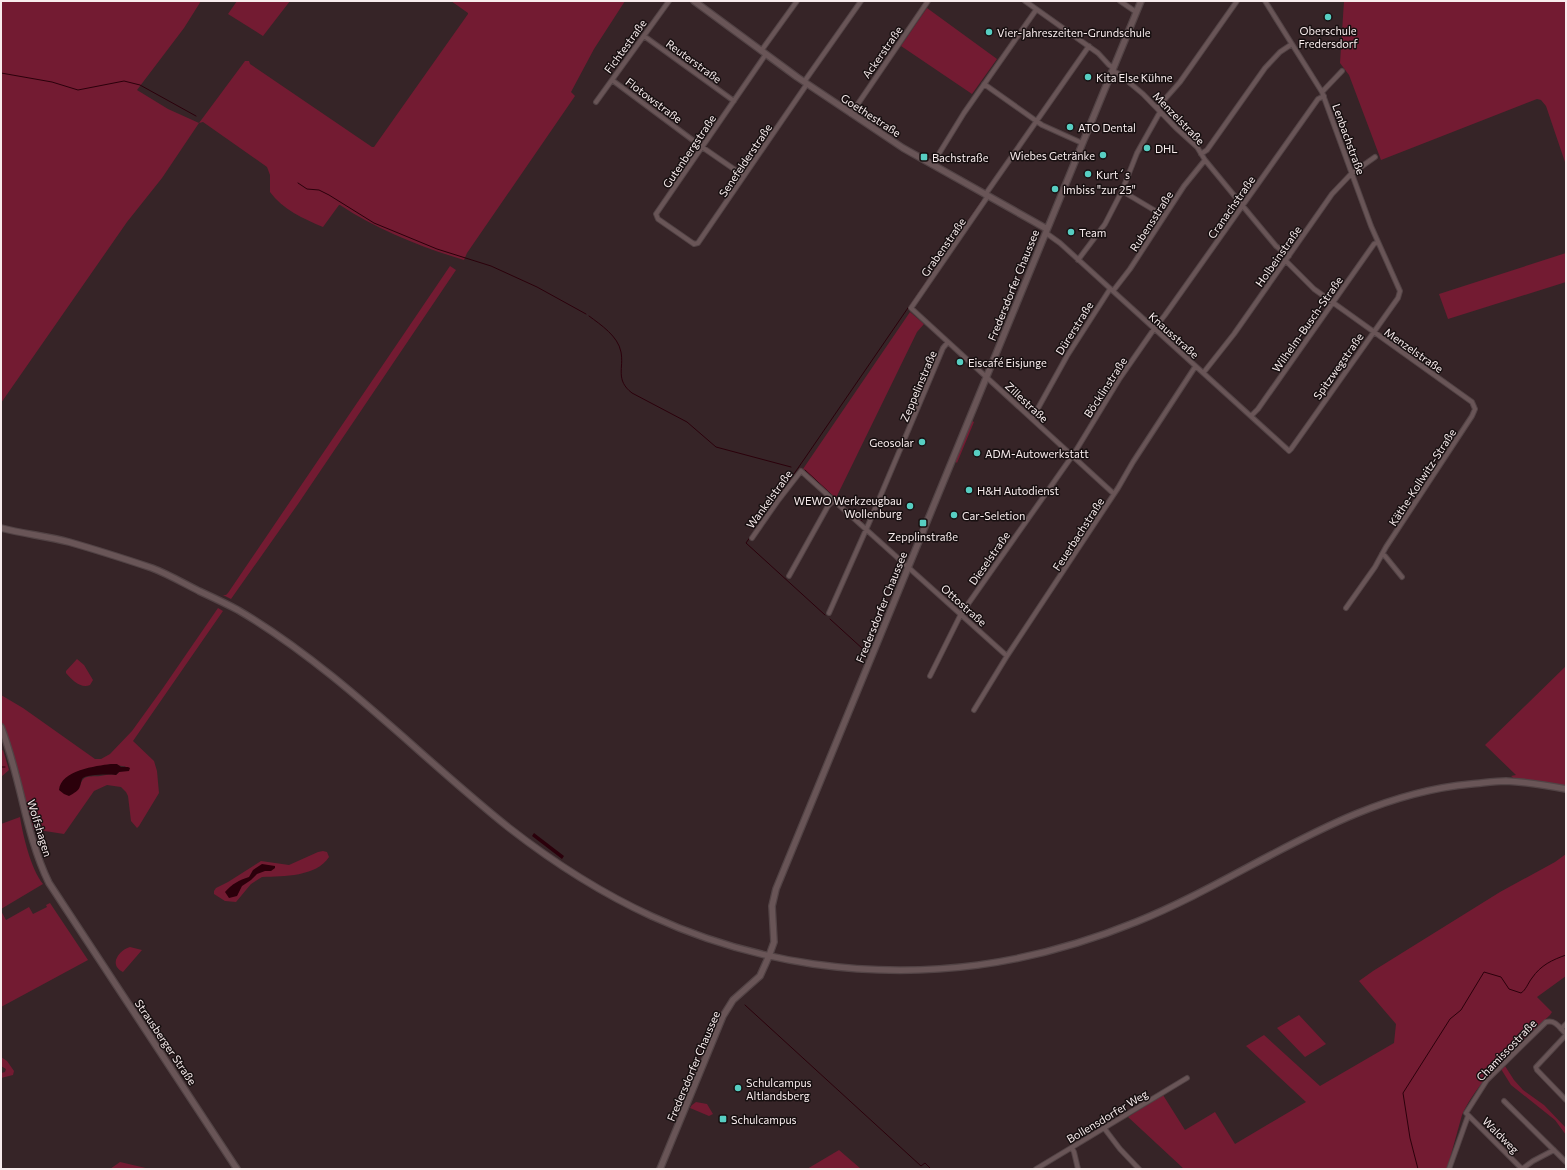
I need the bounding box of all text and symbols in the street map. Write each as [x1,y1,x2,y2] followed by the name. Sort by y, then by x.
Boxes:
[1323,12,1333,22] marker: Oberschule Fredersdorf
[601,16,649,75] street label: Fichtestraße
[859,23,905,81] street label: Ackerstraße
[1298,24,1358,50] place label: Oberschule Fredersdorf
[997,26,1151,40] place label: Vier-Jahreszeiten-Grundschule
[984,27,994,37] marker: Vier-Jahreszeiten-Grundschule
[664,37,724,86] street label: Reuterstraße
[1096,71,1173,84] place label: Kita Else Kühne
[1083,72,1093,82] marker: Kita Else Kühne
[623,75,685,126] street label: Flotowstraße
[1150,89,1208,147] street label: Menzelstraße
[839,91,904,139] street label: Goethestraße
[1330,102,1368,176] street label: Lenbachstraße
[660,112,718,190] street label: Gutenbergstraße
[716,121,774,199] street label: Senefelderstraße
[1078,121,1136,134] place label: ATO Dental
[1065,122,1075,132] marker: ATO Dental
[1155,142,1178,155] place label: DHL
[1142,143,1152,153] marker: DHL
[1010,149,1095,162] place label: Wiebes Getränke
[1098,150,1108,160] marker: Wiebes Getränke
[932,151,989,164] place label: Bachstraße
[919,152,929,162] marker: Bachstraße
[1096,168,1130,181] place label: Kurt´s
[1083,169,1093,179] marker: Kurt´s
[1205,173,1257,241] street label: Cranachstraße
[1063,183,1136,196] place label: Imbiss "zur 25"
[1050,184,1060,194] marker: Imbiss "zur 25"
[1127,188,1175,254] street label: Rubensstraße
[918,215,968,279] street label: Grabenstraße
[1252,223,1304,289] street label: Holbeinstraße
[1079,226,1106,239] place label: Team
[985,227,1041,342] street label: Fredersdorfer Chaussee
[1066,227,1076,237] marker: Team
[1269,273,1345,374] street label: Wilhelm-Busch-Straße
[1052,299,1096,357] street label: Dürerstraße
[1146,309,1202,361] street label: Knausstraße
[1382,325,1446,375] street label: Menzelstraße
[1310,330,1366,402] street label: Spitzwegstraße
[897,348,939,423] street label: Zeppelinstraße
[1081,354,1129,419] street label: Böcklinstraße
[968,356,1047,369] place label: Eiscafé Eisjunge
[955,357,965,367] marker: Eiscafé Eisjunge
[1003,379,1051,425] street label: Zillestraße
[1386,426,1458,528] street label: Käthe-Kollwitz-Straße
[869,436,915,449] place label: Geosolar
[917,437,927,447] marker: Geosolar
[985,447,1089,460] place label: ADM-Autowerkstatt
[972,448,982,458] marker: ADM-Autowerkstatt
[743,467,795,531] street label: Wankelstraße
[977,484,1060,497] place label: H&H Autodienst
[964,485,974,495] marker: H&H Autodienst
[794,494,902,520] place label: WEWO Werkzeugbau Wollenburg
[1050,495,1106,573] street label: Feuerbachstraße
[905,501,915,511] marker: WEWO Werkzeugbau Wollenburg
[962,509,1025,522] place label: Car-Seletion
[949,510,959,520] marker: Car-Seletion
[918,518,928,528] marker: Zepplinstraße
[966,529,1012,587] street label: Dieselstraße
[888,530,958,543] place label: Zepplinstraße
[853,549,909,664] street label: Fredersdorfer Chaussee
[939,581,989,629] street label: Ottostraße
[25,798,55,858] street label: Wolfshagen
[133,997,200,1087] street label: Strausberger Straße
[664,1009,722,1123] street label: Fredersdorfer Chaussee
[1473,1016,1539,1083] street label: Chamissostraße
[746,1076,812,1102] place label: Schulcampus Altlandsberg
[733,1083,743,1093] marker: Schulcampus Altlandsberg
[1064,1087,1150,1145] street label: Bollensdorfer Weg
[731,1113,797,1126] place label: Schulcampus
[718,1114,728,1124] marker: Schulcampus
[1480,1114,1522,1156] street label: Waldweg

